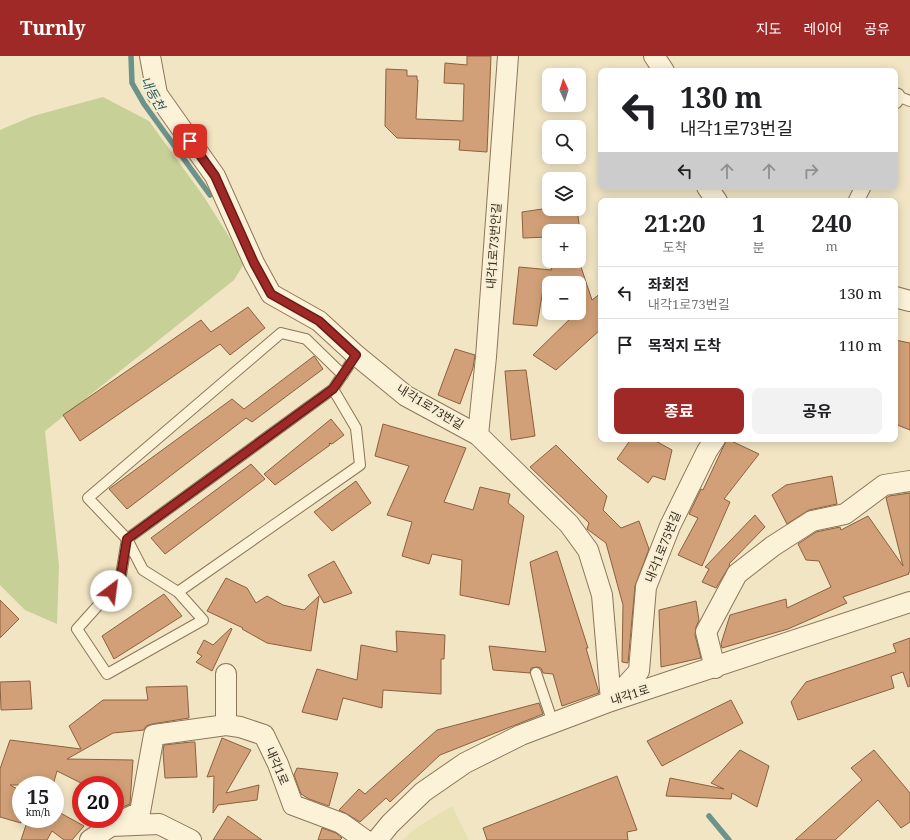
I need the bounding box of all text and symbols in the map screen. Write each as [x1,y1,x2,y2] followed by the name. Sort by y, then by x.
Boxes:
[20,15,85,41] text: Turnly
[756,19,782,38] text: 지도
[804,19,842,38] text: 레이어
[864,19,890,38] text: 공유
[542,68,586,112] north arrow
[542,68,586,320] map controls
[136,73,170,114] water label: 내동천
[680,78,762,116] text: 130 m
[614,84,666,136] icon: left
[680,116,793,140] text: 내각1로73번길
[542,120,586,164] button: search
[173,124,207,158] pin
[179,130,201,152] icon: arrive
[674,160,696,182] icon: left
[716,160,738,182] icon: ahead
[758,160,780,182] icon: ahead
[800,160,822,182] icon: right
[542,172,586,216] button: layers
[482,202,505,290] street label: 내각1로73번안길
[644,206,706,239] text: 21:20
[752,206,765,239] text: 1
[811,206,852,239] text: 240
[542,224,586,268] button: +
[825,237,838,255] text: m
[663,238,687,256] text: 도착
[752,238,764,256] text: 분
[648,274,689,294] text: 좌회전
[542,276,586,320] button: −
[614,282,636,304] icon: left
[839,283,882,303] text: 130 m
[648,295,730,313] text: 내각1로73번길
[614,334,636,356] icon: arrive
[648,335,721,355] text: 목적지 도착
[839,335,882,355] text: 110 m
[394,380,467,433] street label: 내각1로73번길
[614,388,744,434] button: 종료
[752,388,882,434] button: 공유
[641,509,685,585] street label: 내각1로75번길
[90,570,132,612] position arrow
[608,680,651,709] street label: 내각1로
[262,744,293,787] street label: 내각1로
[72,776,124,828] speed limit sign: 20
[27,783,49,810] text: 15
[26,805,50,819] text: km/h

